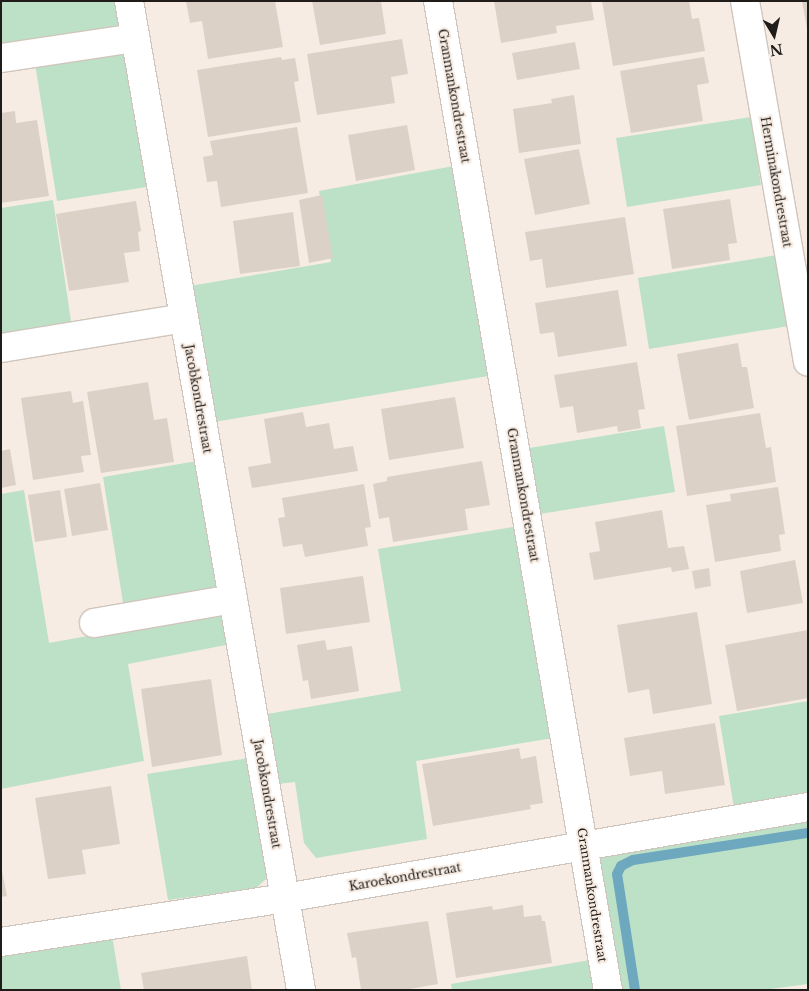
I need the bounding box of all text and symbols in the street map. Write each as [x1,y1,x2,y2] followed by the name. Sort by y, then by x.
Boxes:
[749,10,799,60] north arrow
[435,28,473,164] street label: Granmankondrestraat
[768,40,784,60] text: N
[757,116,795,248] street label: Herminakondrestraat
[181,343,215,455] street label: Jacobkondrestraat
[504,427,542,563] street label: Granmankondrestraat
[250,738,284,850] street label: Jacobkondrestraat
[574,827,610,963] street label: Granmankondrestraat
[348,860,462,894] street label: Karoekondrestraat

